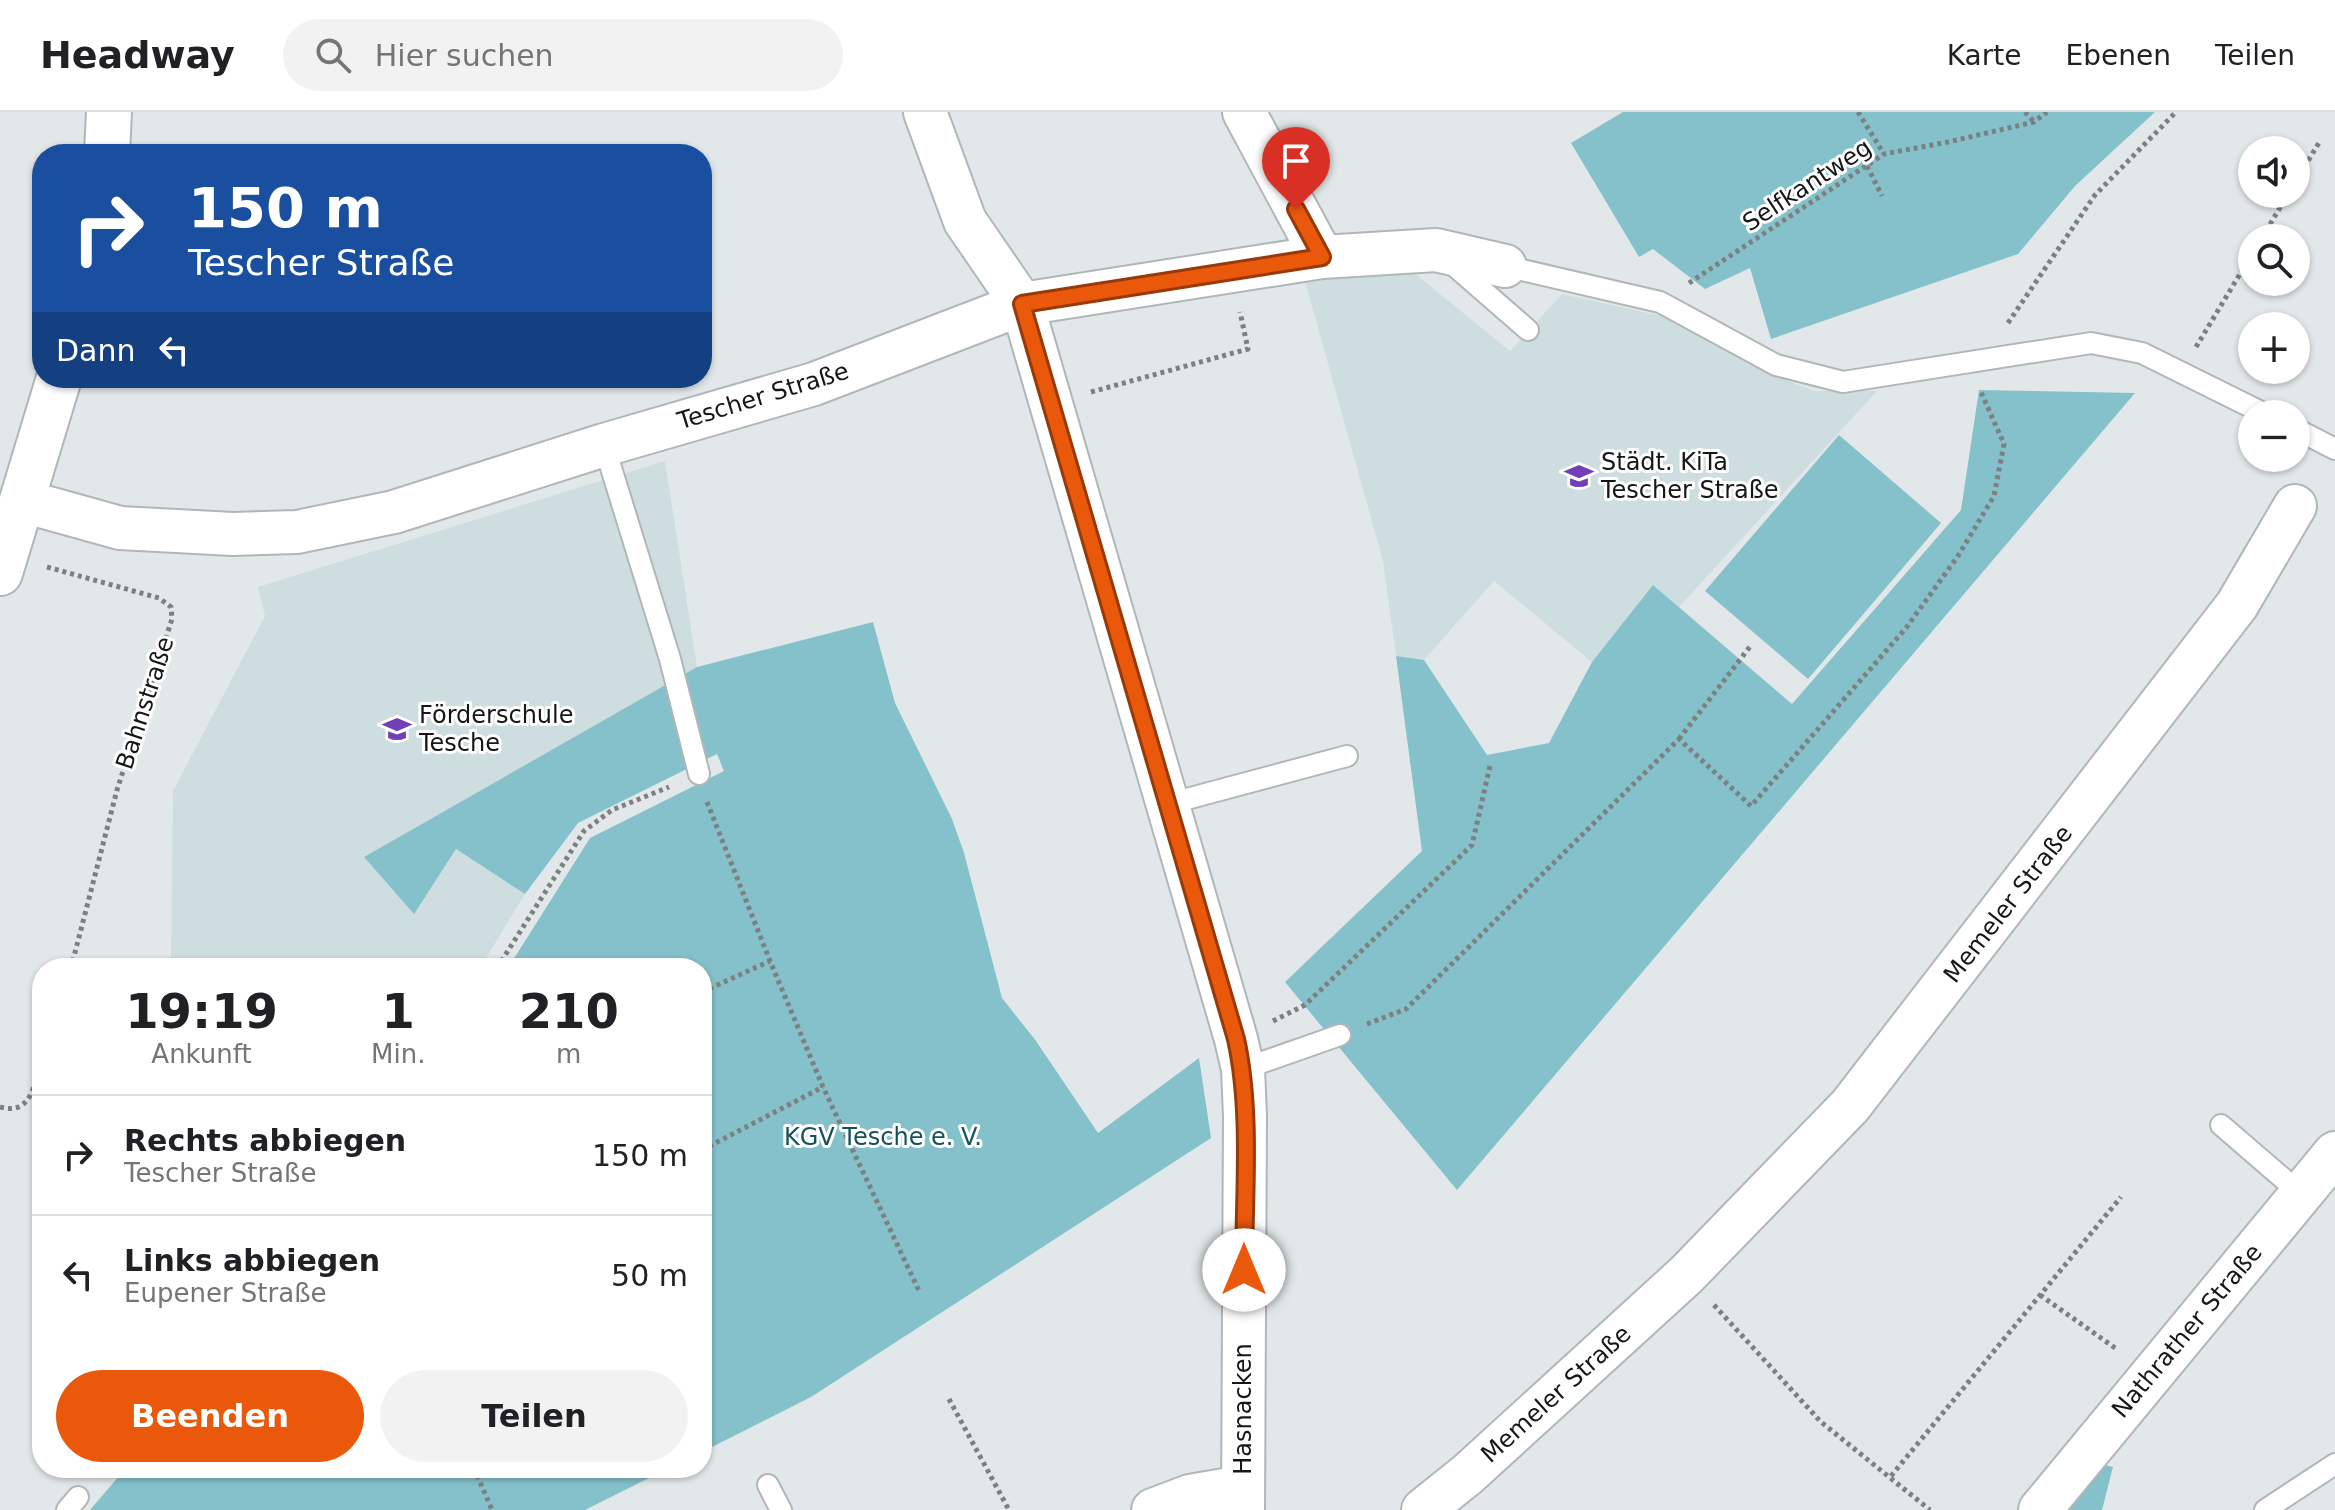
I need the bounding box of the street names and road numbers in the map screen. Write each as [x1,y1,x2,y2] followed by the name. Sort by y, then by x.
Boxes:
[1737,133,1877,237] street label: Selfkantweg
[673,357,852,436] street label: Tescher Straße
[110,633,180,773] street label: Bahnstraße
[1938,820,2078,988] street label: Memeler Straße
[2106,1239,2268,1423] street label: Nathrather Straße
[1475,1319,1637,1469] street label: Memeler Straße
[1229,1343,1257,1475] street label: Hasnacken

